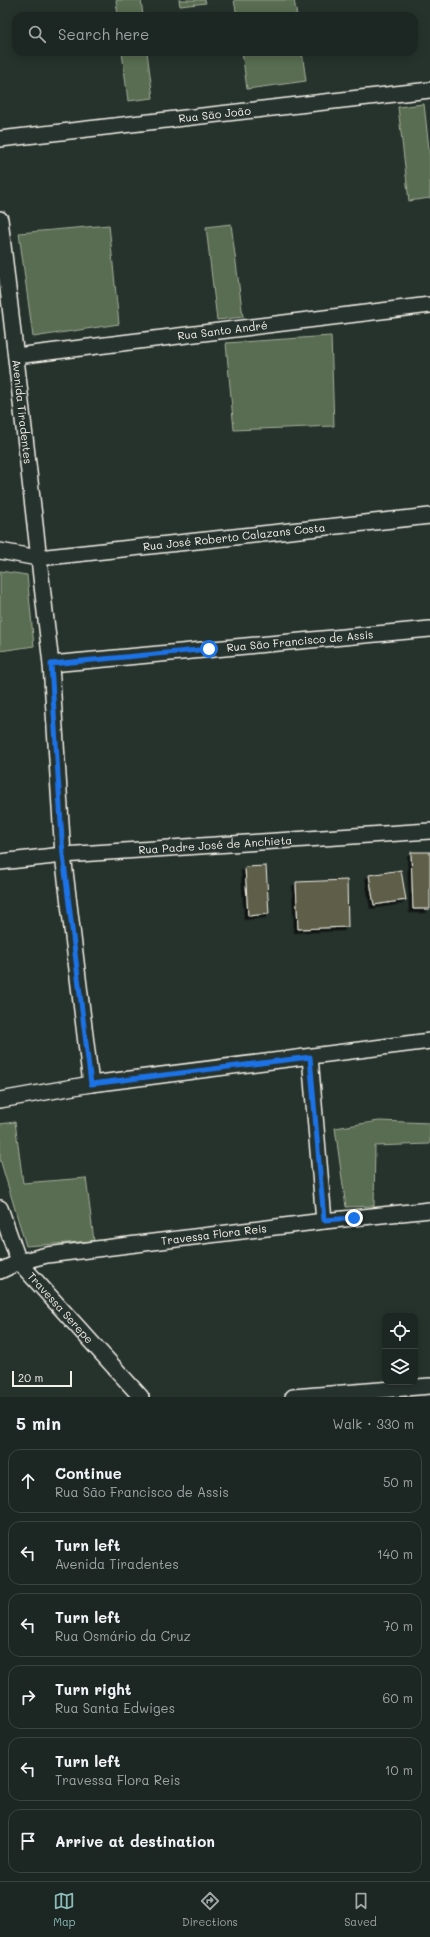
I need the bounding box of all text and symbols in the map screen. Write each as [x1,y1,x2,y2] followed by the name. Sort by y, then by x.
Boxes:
[12,12,418,56] search box
[26,23,48,45] icon: search
[58,24,149,44] text: Search here
[178,102,252,126] street label: Rua São João
[176,317,268,343] street label: Rua Santo André
[9,359,36,465] street label: Avenida Tiradentes
[142,519,326,554] street label: Rua José Roberto Calazans Costa
[226,626,374,655] street label: Rua São Francisco de Assis
[200,640,218,658] route start
[138,832,293,857] street label: Rua Padre José de Anchieta
[345,1209,363,1227] route end
[160,1220,267,1248] street label: Travessa Flora Reis
[25,1269,97,1347] street label: Travessa Serepe
[382,1313,418,1385] map controls
[382,1313,418,1349] button: locate
[382,1349,418,1385] button: layers
[12,1369,72,1388] scale bar
[18,1370,43,1385] text: 20 m
[16,1412,61,1434] text: 5 min
[333,1415,414,1432] text: Walk · 330 m
[55,1463,122,1483] text: Continue
[17,1470,39,1492] icon: ahead
[383,1473,413,1490] text: 50 m
[55,1483,229,1500] text: Rua São Francisco de Assis
[55,1535,120,1555] text: Turn left
[17,1542,39,1564] icon: left
[377,1545,413,1562] text: 140 m
[55,1555,179,1572] text: Avenida Tiradentes
[55,1607,120,1627] text: Turn left
[17,1614,39,1636] icon: left
[383,1617,413,1634] text: 70 m
[55,1627,191,1644] text: Rua Osmário da Cruz
[55,1679,132,1699] text: Turn right
[17,1686,39,1708] icon: right
[383,1689,413,1706] text: 60 m
[55,1699,175,1716] text: Rua Santa Edwiges
[55,1751,120,1771] text: Turn left
[17,1758,39,1780] icon: left
[385,1761,413,1778] text: 10 m
[55,1771,180,1788] text: Travessa Flora Reis
[17,1830,39,1852] icon: arrive
[55,1831,215,1851] text: Arrive at destination
[53,1890,76,1929] tab: Map
[182,1890,238,1929] tab: Directions
[344,1890,377,1929] tab: Saved

